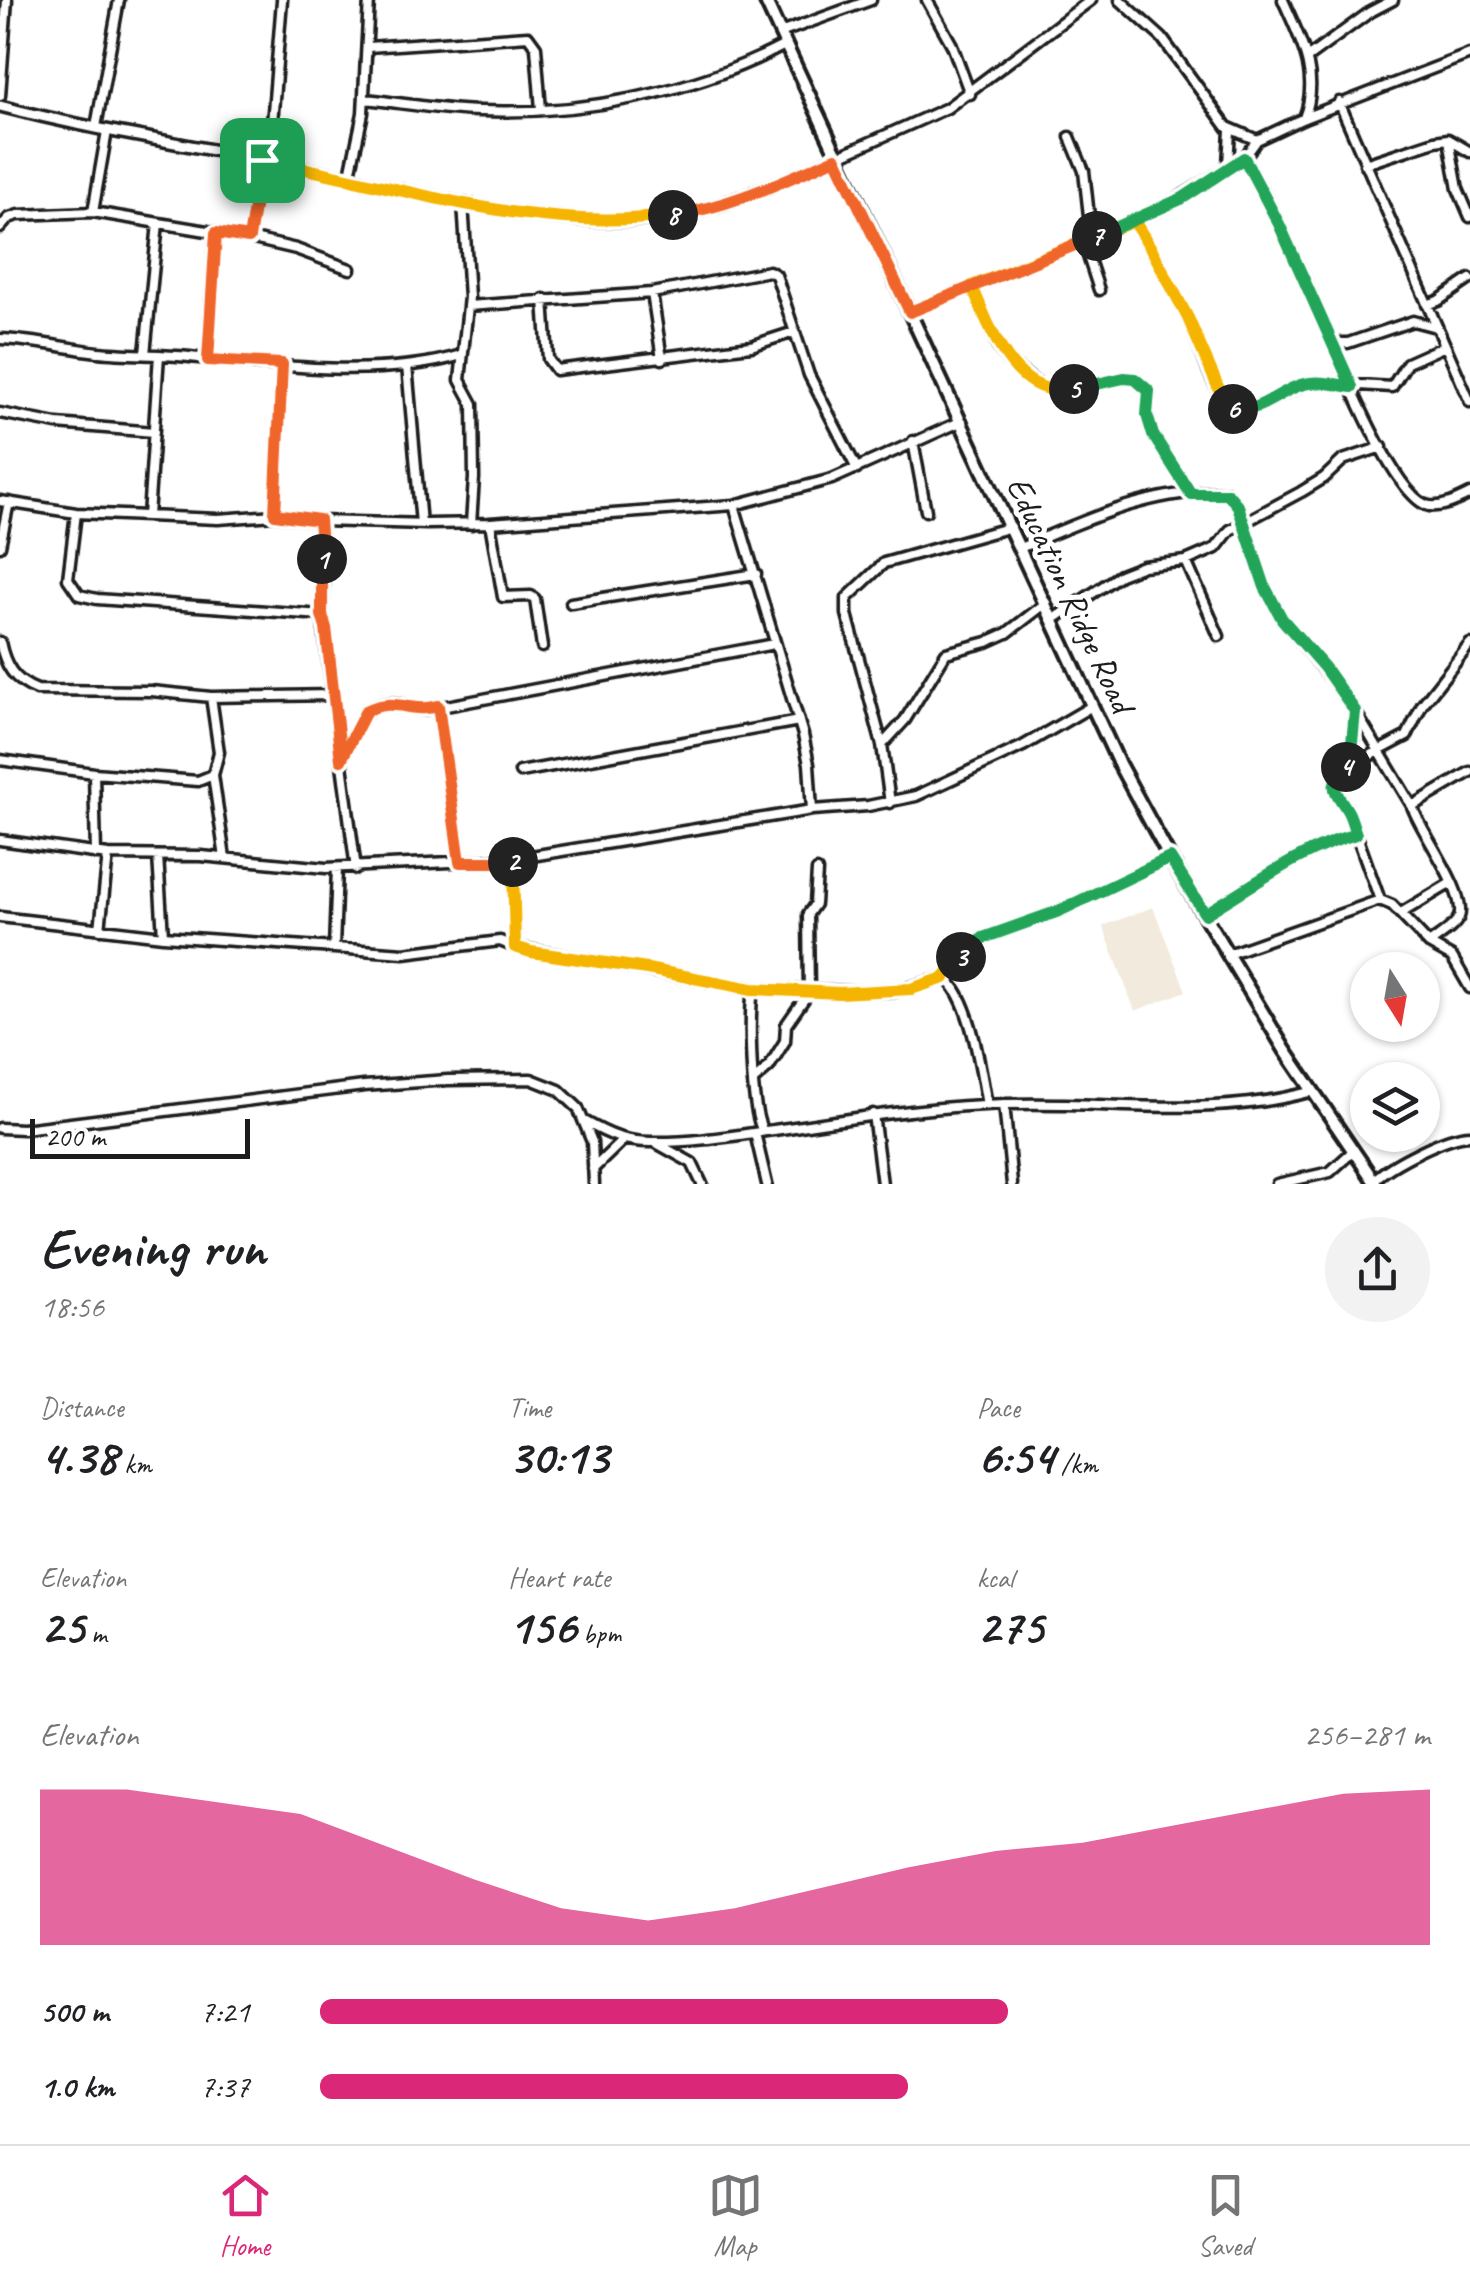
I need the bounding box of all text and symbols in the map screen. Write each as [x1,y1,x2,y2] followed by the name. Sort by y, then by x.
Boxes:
[220,118,305,203] pin
[235,133,290,188] icon: arrive
[648,190,698,240] pin: 8
[667,197,679,232] text: 8
[1072,211,1122,261] pin: 7
[1091,218,1103,253] text: 7
[1049,364,1099,414] pin: 5
[1068,371,1080,406] text: 5
[1208,384,1258,434] pin: 6
[1226,391,1240,426] text: 6
[996,469,1147,724] street label: Education Ridge Road
[297,534,347,584] pin: 1
[316,541,328,576] text: 1
[1321,742,1371,792] pin: 4
[1340,749,1352,784] text: 4
[488,837,538,887] pin: 2
[507,844,519,879] text: 2
[936,932,986,982] pin: 3
[955,939,967,974] text: 3
[1350,952,1440,1042] north arrow
[1350,952,1440,1152] map controls
[1350,1062,1440,1152] button: layers
[30,1114,250,1158] scale bar
[45,1119,105,1154] text: 200 m
[40,1213,265,1283] text: Evening run
[1325,1217,1430,1322] button: share
[40,1286,104,1327] text: 18:56
[40,1390,124,1425] text: Distance
[508,1390,551,1425] text: Time
[977,1390,1020,1425] text: Pace
[40,1425,117,1488] text: 4.38
[508,1425,608,1488] text: 30:13
[977,1425,1054,1488] text: 6:54
[117,1446,152,1481] text: km
[1054,1446,1098,1481] text: /km
[40,1560,126,1595] text: Elevation
[508,1560,610,1595] text: Heart rate
[977,1560,1014,1595] text: kcal
[40,1595,84,1658] text: 25
[508,1595,576,1658] text: 156
[977,1595,1043,1658] text: 275
[84,1616,107,1651] text: m
[576,1616,621,1651] text: bpm
[40,1714,138,1755] text: Elevation
[1304,1714,1430,1755] text: 256–281 m
[40,1991,109,2032] text: 500 m
[200,1991,250,2032] text: 7:21
[40,2066,114,2107] text: 1.0 km
[200,2066,250,2107] text: 7:37
[218,2168,273,2263] tab: Home
[708,2168,763,2263] tab: Map
[1198,2168,1253,2263] tab: Saved

